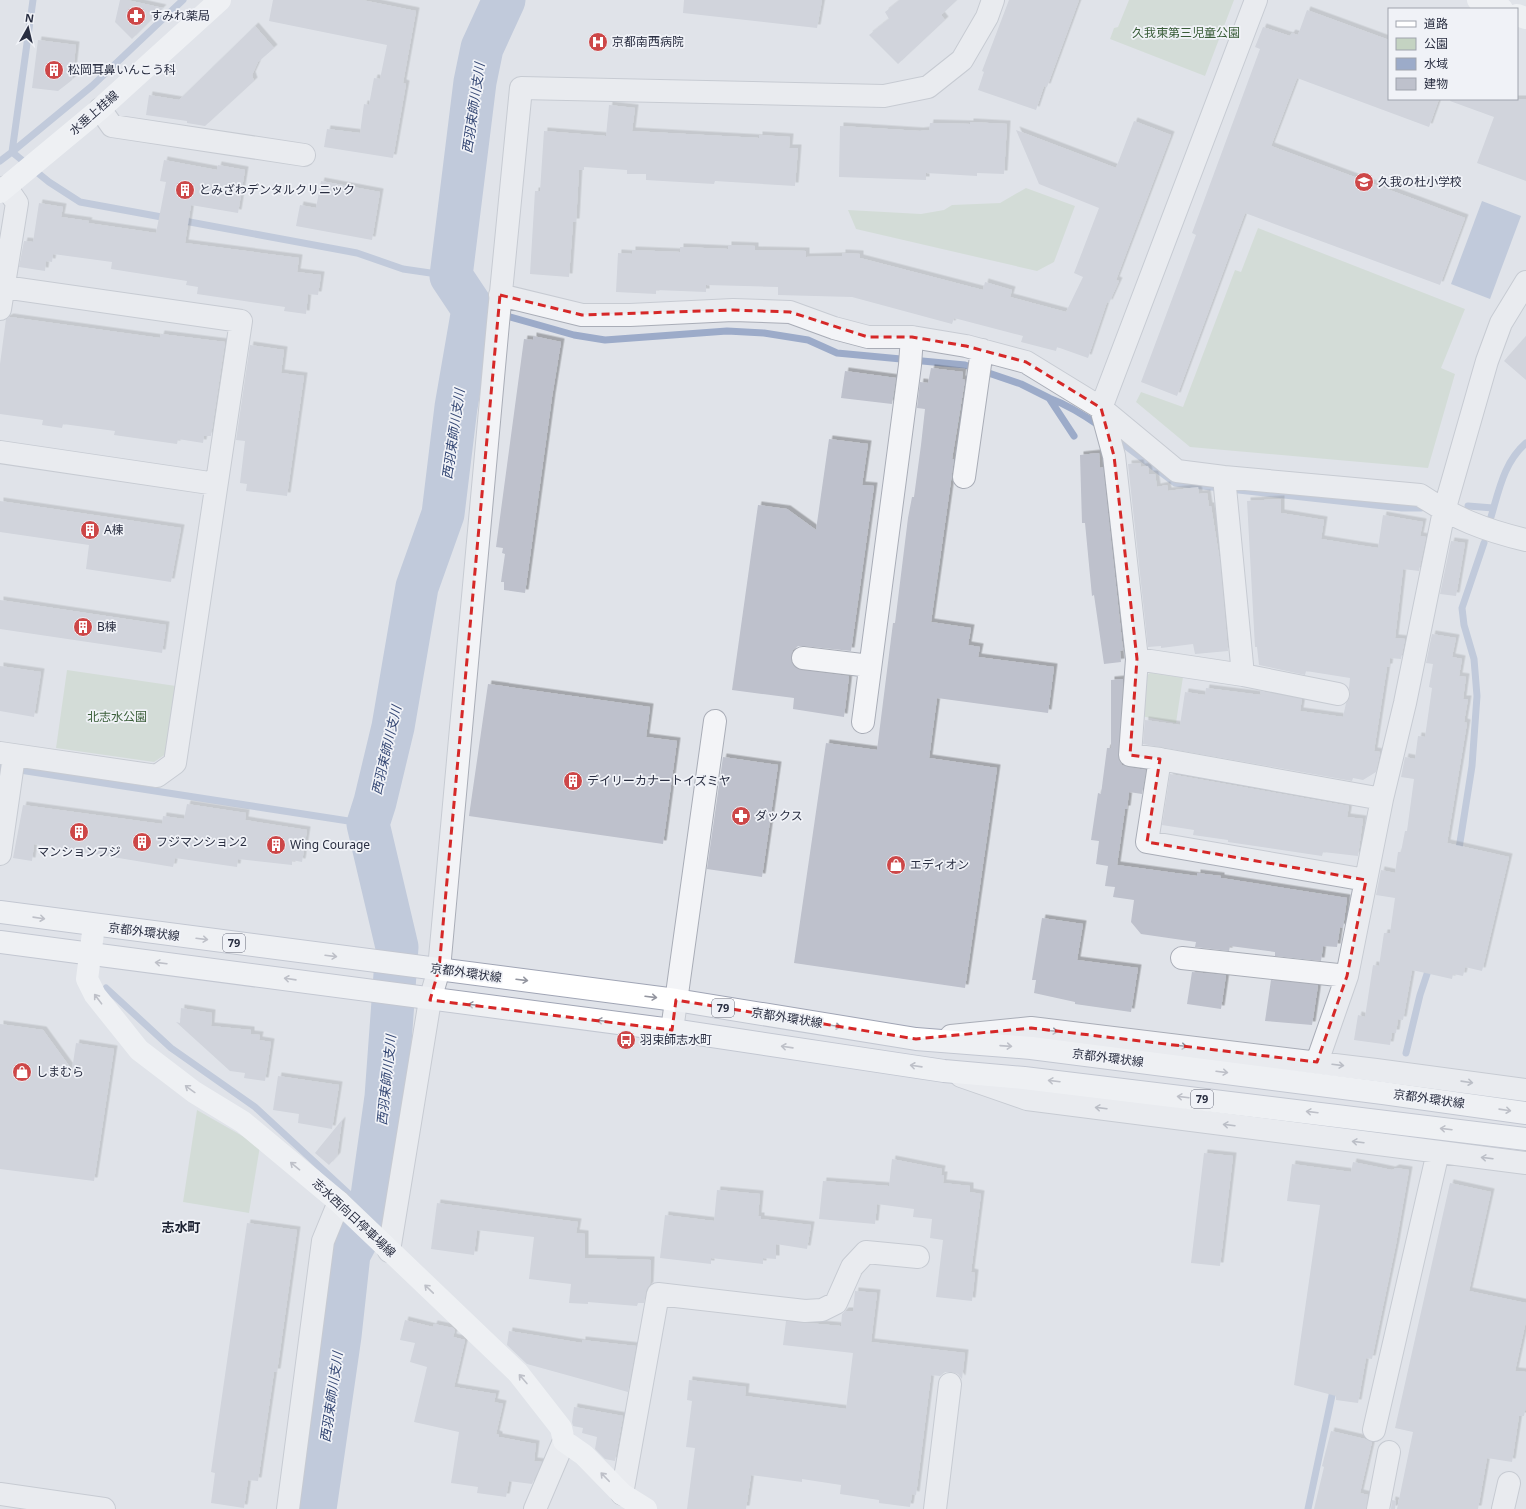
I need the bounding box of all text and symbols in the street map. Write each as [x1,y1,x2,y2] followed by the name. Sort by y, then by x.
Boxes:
[125,5,147,27] pharmacy icon: すみれ薬局
[150,7,210,24] place label: すみれ薬局
[8,8,48,48] north arrow
[1388,8,1518,100] legend
[24,10,35,26] text: N
[1424,15,1448,32] text: 道路
[1132,24,1240,41] park label: 久我東第三児童公園
[587,31,609,53] hospital icon: 京都南西病院
[612,33,684,50] place label: 京都南西病院
[1424,35,1448,52] text: 公園
[1424,55,1448,72] text: 水域
[43,59,65,81] building icon: 松岡耳鼻いんこう科
[458,60,489,154] water label: 西羽束師川支川
[68,61,176,78] place label: 松岡耳鼻いんこう科
[1424,75,1448,92] text: 建物
[65,87,122,139] street label: 水垂上桂線
[1353,171,1375,193] school or university icon: 久我の杜小学校
[1378,173,1462,190] place label: 久我の杜小学校
[174,179,196,201] building icon: とみざわデンタルクリニック
[199,181,355,198] place label: とみざわデンタルクリニック
[438,386,469,480] water label: 西羽束師川支川
[79,519,101,541] building icon: A棟
[104,521,124,538] place label: A棟
[72,616,94,638] building icon: B棟
[97,618,117,635] place label: B棟
[367,702,405,796] water label: 西羽束師川支川
[87,708,147,725] park label: 北志水公園
[562,770,584,792] building icon: デイリーカナートイズミヤ
[587,772,731,789] place label: デイリーカナートイズミヤ
[730,805,752,827] pharmacy icon: ダックス
[755,807,803,824] place label: ダックス
[68,821,90,843] building icon: マンションフジ
[131,831,153,853] building icon: フジマンション2
[156,833,247,850] place label: フジマンション2
[265,834,287,856] building icon: Wing Courage
[290,836,370,853] place label: Wing Courage
[37,843,121,860] place label: マンションフジ
[885,854,907,876] shop icon: エディオン
[910,856,969,873] place label: エディオン
[32,914,45,922] one-way arrow
[107,919,181,944] street label: 京都外環状線
[223,934,245,952] road number: 79
[195,935,208,943] one-way arrow
[324,952,337,959] one-way arrow
[155,959,168,966] one-way arrow
[429,959,503,986] street label: 京都外環状線
[284,975,297,983] one-way arrow
[515,976,528,984] one-way arrow
[644,993,657,1001] one-way arrow
[94,994,103,1005] one-way arrow
[712,999,734,1017] road number: 79
[468,1001,481,1009] one-way arrow
[750,1003,824,1032] street label: 京都外環状線
[597,1017,610,1025] one-way arrow
[828,1022,841,1030] one-way arrow
[1045,1027,1058,1035] one-way arrow
[615,1029,637,1051] bus stop icon: 羽束師志水町
[640,1031,712,1048] place label: 羽束師志水町
[372,1032,400,1126] water label: 西羽束師川支川
[999,1042,1012,1049] one-way arrow
[1174,1042,1187,1050] one-way arrow
[781,1043,794,1051] one-way arrow
[1071,1045,1145,1070] street label: 京都外環状線
[11,1061,33,1083] shop icon: しまむら
[1331,1061,1344,1069] one-way arrow
[910,1062,923,1070] one-way arrow
[36,1063,84,1080] place label: しまむら
[1215,1068,1228,1076] one-way arrow
[1048,1078,1061,1085] one-way arrow
[1460,1078,1473,1086] one-way arrow
[185,1085,196,1094] one-way arrow
[1392,1085,1466,1112] street label: 京都外環状線
[1191,1090,1213,1108] road number: 79
[1177,1093,1190,1100] one-way arrow
[1094,1105,1107,1112] one-way arrow
[1498,1106,1511,1114] one-way arrow
[1306,1108,1319,1116] one-way arrow
[1223,1121,1236,1129] one-way arrow
[1440,1125,1453,1132] one-way arrow
[1352,1138,1365,1146] one-way arrow
[1481,1154,1494,1162] one-way arrow
[290,1161,301,1170] one-way arrow
[309,1175,400,1261] street label: 志水西向日停車場線
[161,1218,201,1236] district label: 志水町
[424,1284,434,1294] one-way arrow
[316,1349,347,1443] water label: 西羽束師川支川
[518,1374,528,1384] one-way arrow
[600,1472,610,1482] one-way arrow

